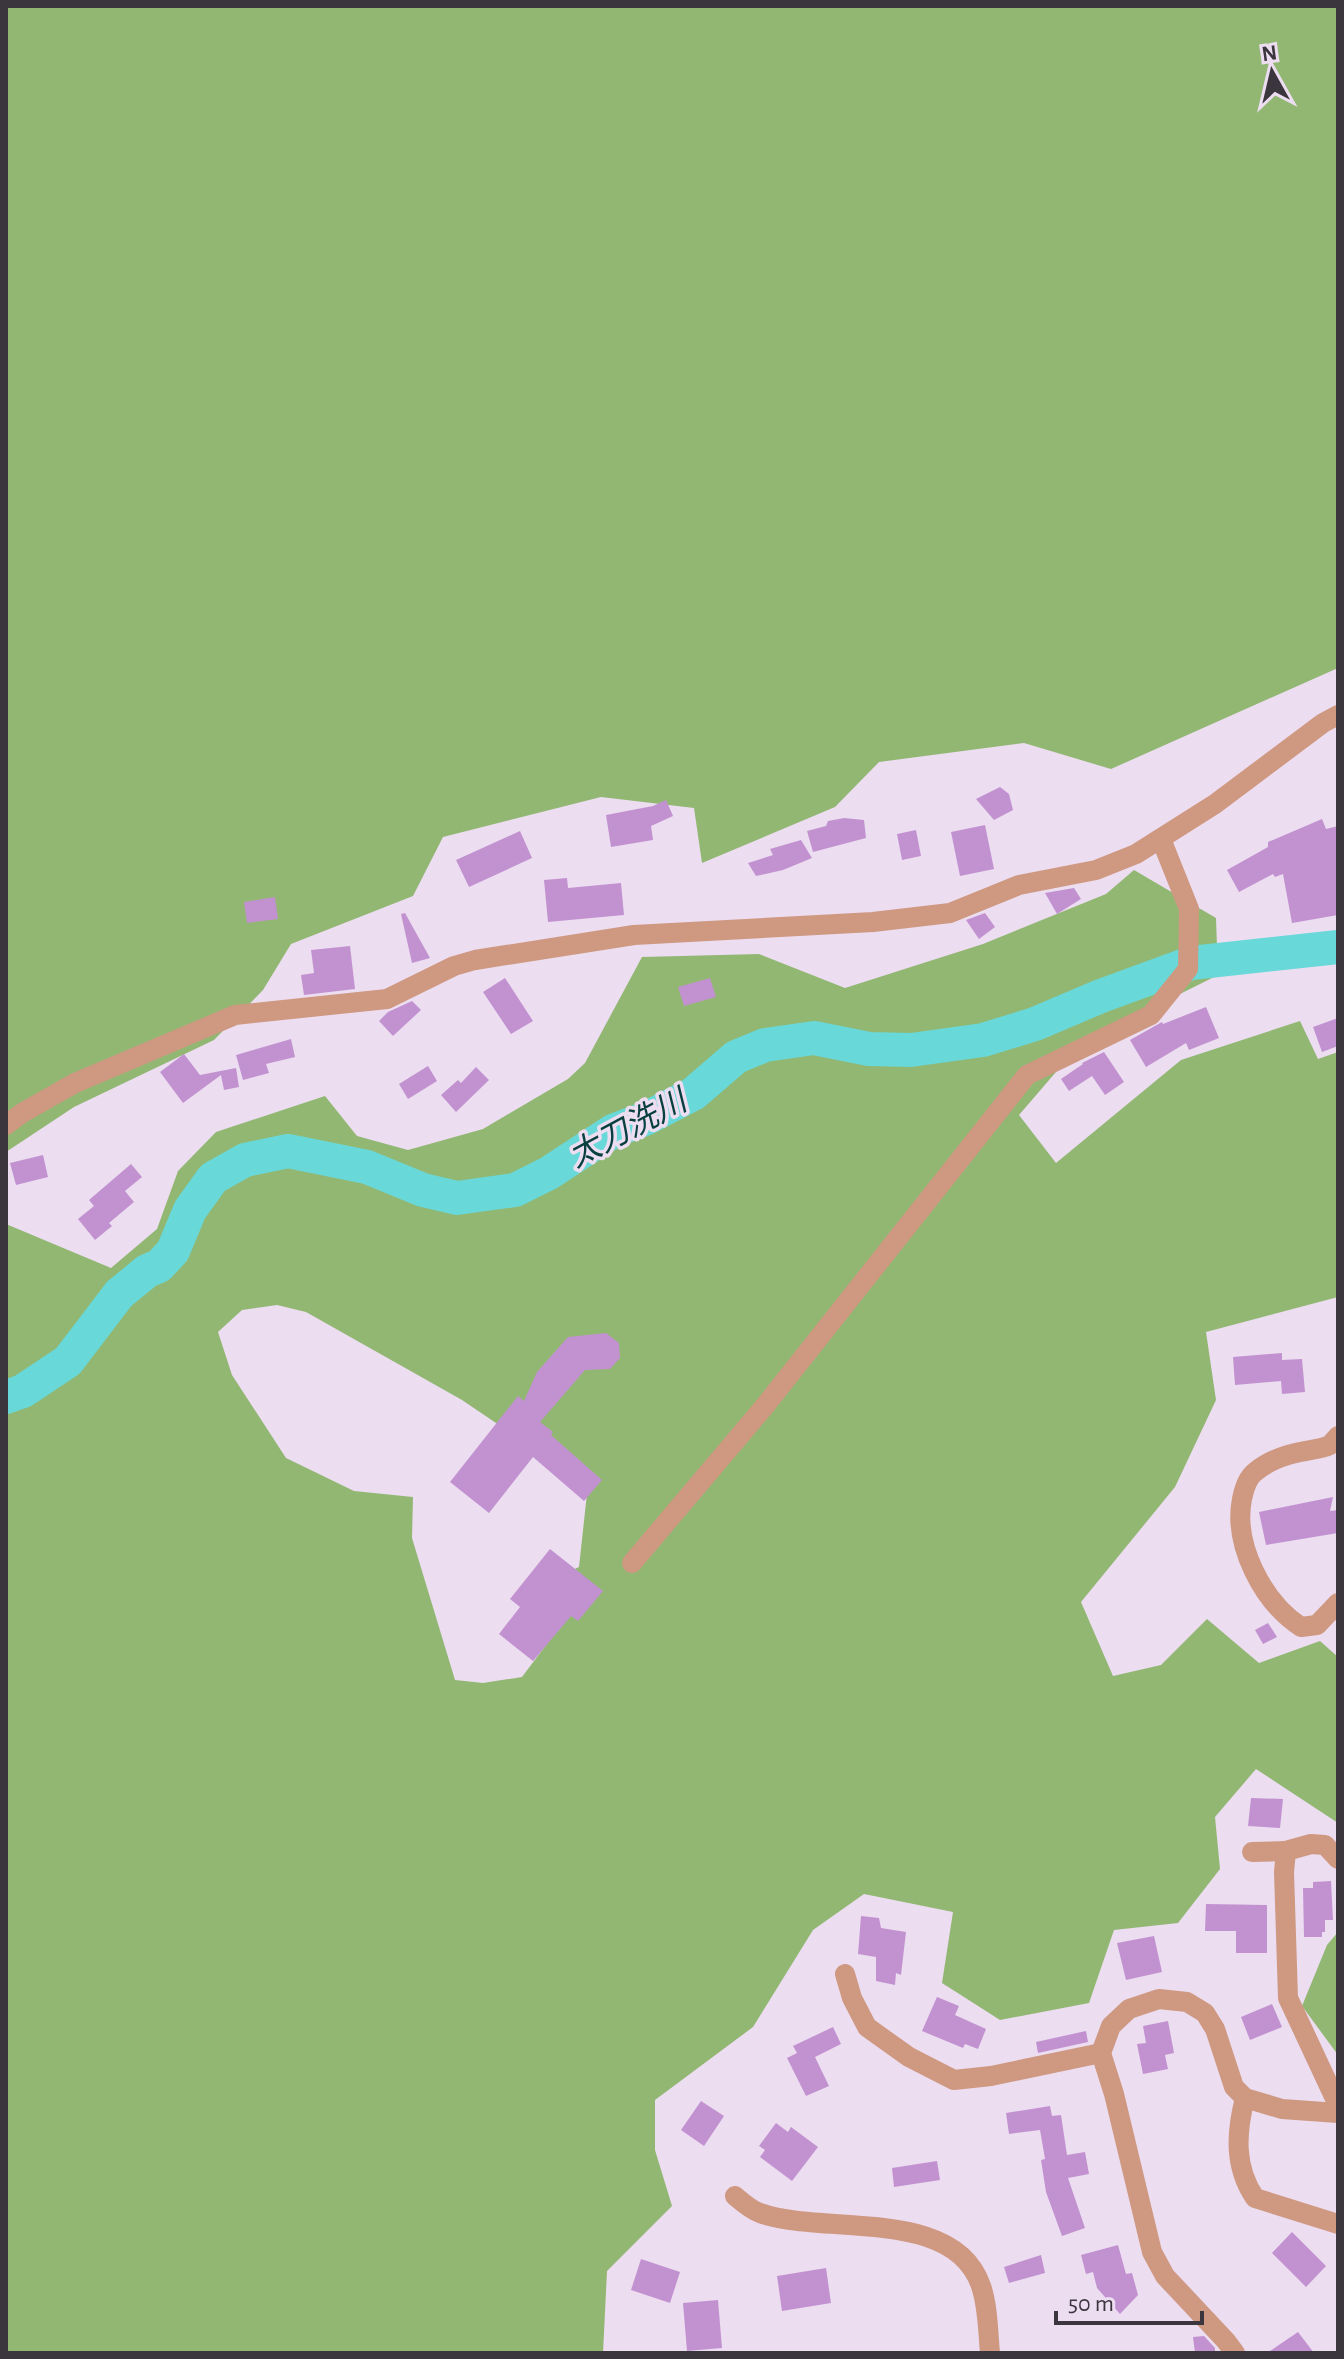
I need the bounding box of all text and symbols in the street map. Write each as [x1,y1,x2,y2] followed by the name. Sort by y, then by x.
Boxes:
[1232,32,1312,112] north arrow
[1260,41,1278,65] text: N
[563,1082,694,1173] water label: 太刀洗川
[1056,2275,1202,2325] scale bar
[1068,2292,1114,2316] text: 50 m

